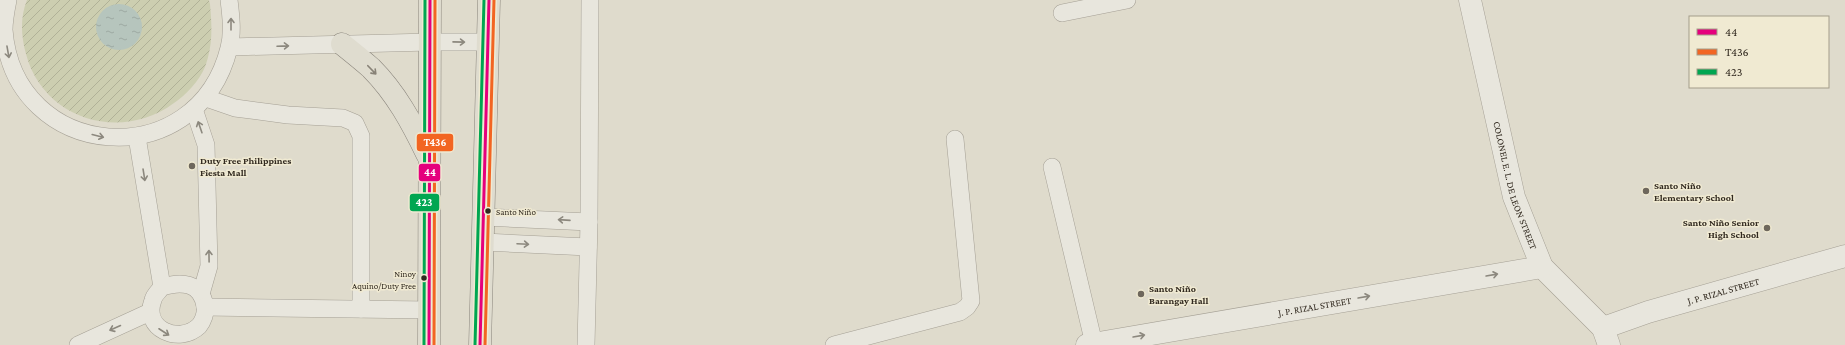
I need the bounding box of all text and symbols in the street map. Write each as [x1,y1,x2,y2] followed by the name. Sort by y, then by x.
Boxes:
[1689,16,1829,88] legend
[227,18,235,31] one-way arrow
[1725,25,1737,39] text: 44
[452,38,465,46] one-way arrow
[276,43,289,50] one-way arrow
[1725,45,1749,59] text: T436
[5,46,13,59] one-way arrow
[367,65,376,75] one-way arrow
[1725,65,1743,79] text: 423
[1491,120,1540,252] street label: COLONEL E. L. DE LEON STREET
[196,121,204,133] one-way arrow
[91,133,104,140] one-way arrow
[416,133,454,152] line badge: T436
[424,136,446,148] text: T436
[200,155,291,178] place label: Duty Free Philippines Fiesta Mall
[187,161,197,171] marker: Duty Free Philippines Fiesta Mall
[418,163,441,182] line badge: 44
[424,166,436,178] text: 44
[140,169,148,182] one-way arrow
[1654,180,1734,203] place label: Santo Niño Elementary School
[1641,186,1651,196] marker: Santo Niño Elementary School
[409,193,440,212] line badge: 423
[416,196,432,208] text: 423
[483,206,493,216] marker: Santo Niño
[496,207,536,217] place label: Santo Niño
[558,216,571,223] one-way arrow
[1683,217,1759,240] place label: Santo Niño Senior High School
[1762,223,1772,233] marker: Santo Niño Senior High School
[516,240,529,247] one-way arrow
[205,250,213,263] one-way arrow
[352,269,417,291] place label: Ninoy Aquino/Duty Free
[1485,271,1498,279] one-way arrow
[419,273,429,283] marker: Ninoy Aquino/Duty Free
[1685,275,1761,307] street label: J. P. RIZAL STREET
[1149,283,1208,306] place label: Santo Niño Barangay Hall
[1136,289,1146,299] marker: Santo Niño Barangay Hall
[1357,293,1370,301] one-way arrow
[1276,295,1353,318] street label: J. P. RIZAL STREET
[109,325,121,332] one-way arrow
[158,327,169,336] one-way arrow
[1132,332,1145,340] one-way arrow

